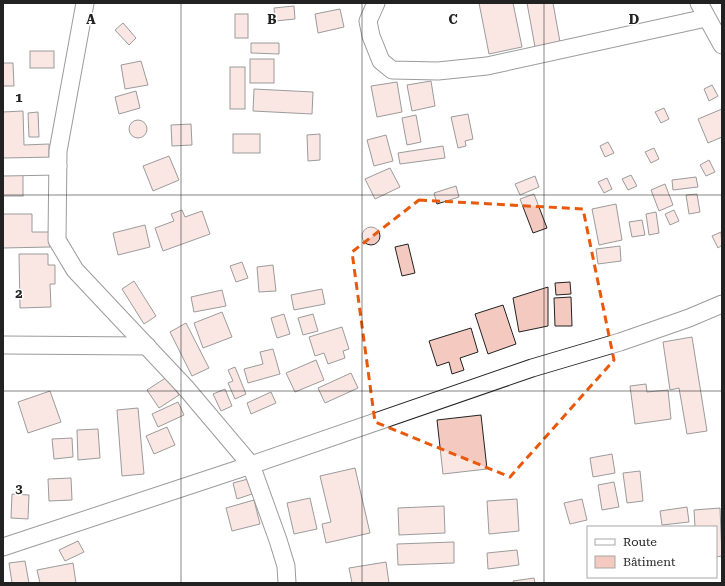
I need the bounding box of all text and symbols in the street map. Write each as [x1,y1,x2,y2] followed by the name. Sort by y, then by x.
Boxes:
[86,12,96,27] text: A
[267,12,277,27] text: B
[448,12,458,27] text: C
[629,12,639,27] text: D
[15,90,23,105] text: 1
[15,286,23,301] text: 2
[15,481,23,496] text: 3
[587,526,717,578] legend
[623,535,657,549] text: Route
[623,555,676,569] text: Bâtiment

